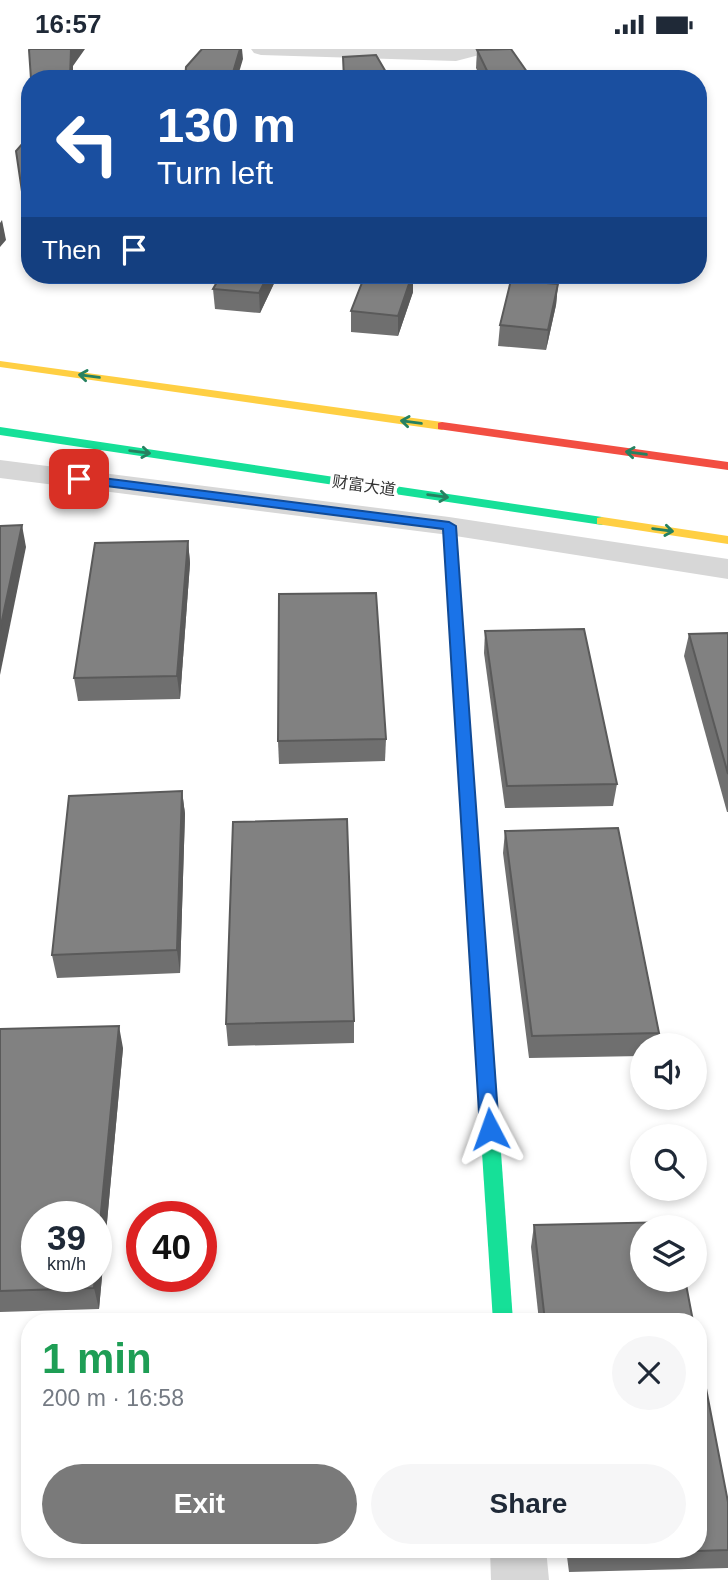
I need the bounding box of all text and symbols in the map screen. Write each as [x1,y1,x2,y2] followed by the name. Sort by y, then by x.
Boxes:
[35,9,102,39] text: 16:57
[42,98,133,189] icon: left
[157,98,296,152] text: 130 m
[157,155,273,191] text: Turn left
[115,231,153,269] icon: arrive
[42,235,101,265] text: Then
[78,369,100,382] one-way arrow
[400,415,423,428] one-way arrow
[128,446,151,459] one-way arrow
[625,447,648,460] one-way arrow
[49,449,109,509] pin
[60,460,98,498] icon: arrive
[331,473,397,498] street label: 财富大道
[426,490,449,503] one-way arrow
[651,524,674,537] one-way arrow
[630,1033,707,1292] map controls
[630,1033,707,1110] button: sound
[453,1092,527,1166] position arrow
[630,1124,707,1201] button: search
[126,1201,217,1292] speed limit sign: 40
[630,1215,707,1292] button: layers
[47,1218,86,1257] text: 39
[47,1254,86,1274] text: km/h
[42,1335,152,1382] text: 1 min
[612,1336,686,1410] button: close
[42,1385,184,1411] text: 200 m · 16:58
[42,1464,357,1544] button: Exit
[371,1464,686,1544] button: Share

